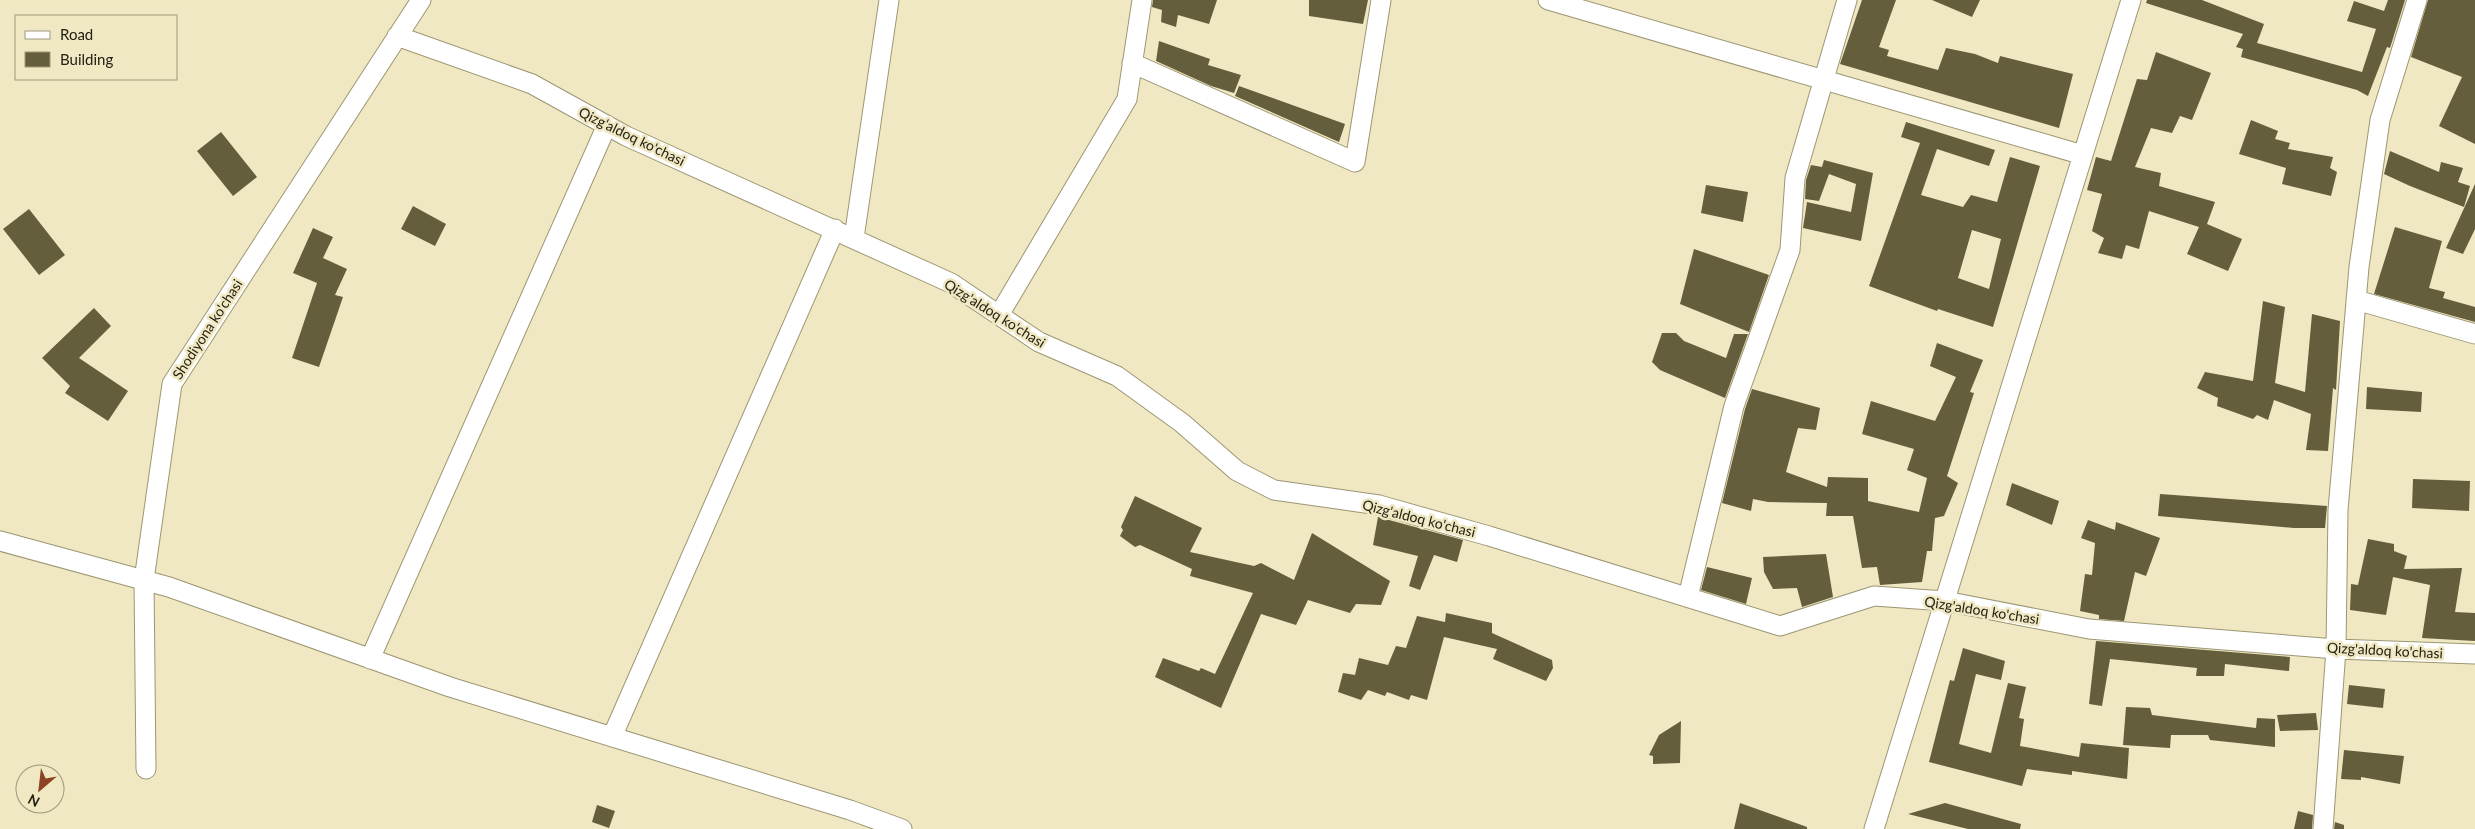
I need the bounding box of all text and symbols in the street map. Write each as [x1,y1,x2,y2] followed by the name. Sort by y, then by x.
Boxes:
[15,15,178,80] legend
[60,25,93,43] text: Road
[60,50,113,68] text: Building
[576,103,688,169] street label: Qizg'aldoq ko'chasi
[941,275,1049,351] street label: Qizg'aldoq ko'chasi
[168,276,246,382] street label: Shodiyona ko'chasi
[1361,496,1477,540] street label: Qizg'aldoq ko'chasi
[1923,593,2041,627] street label: Qizg'aldoq ko'chasi
[2327,638,2443,662] street label: Qizg'aldoq ko'chasi
[15,764,65,814] north arrow
[25,791,42,811] text: N

